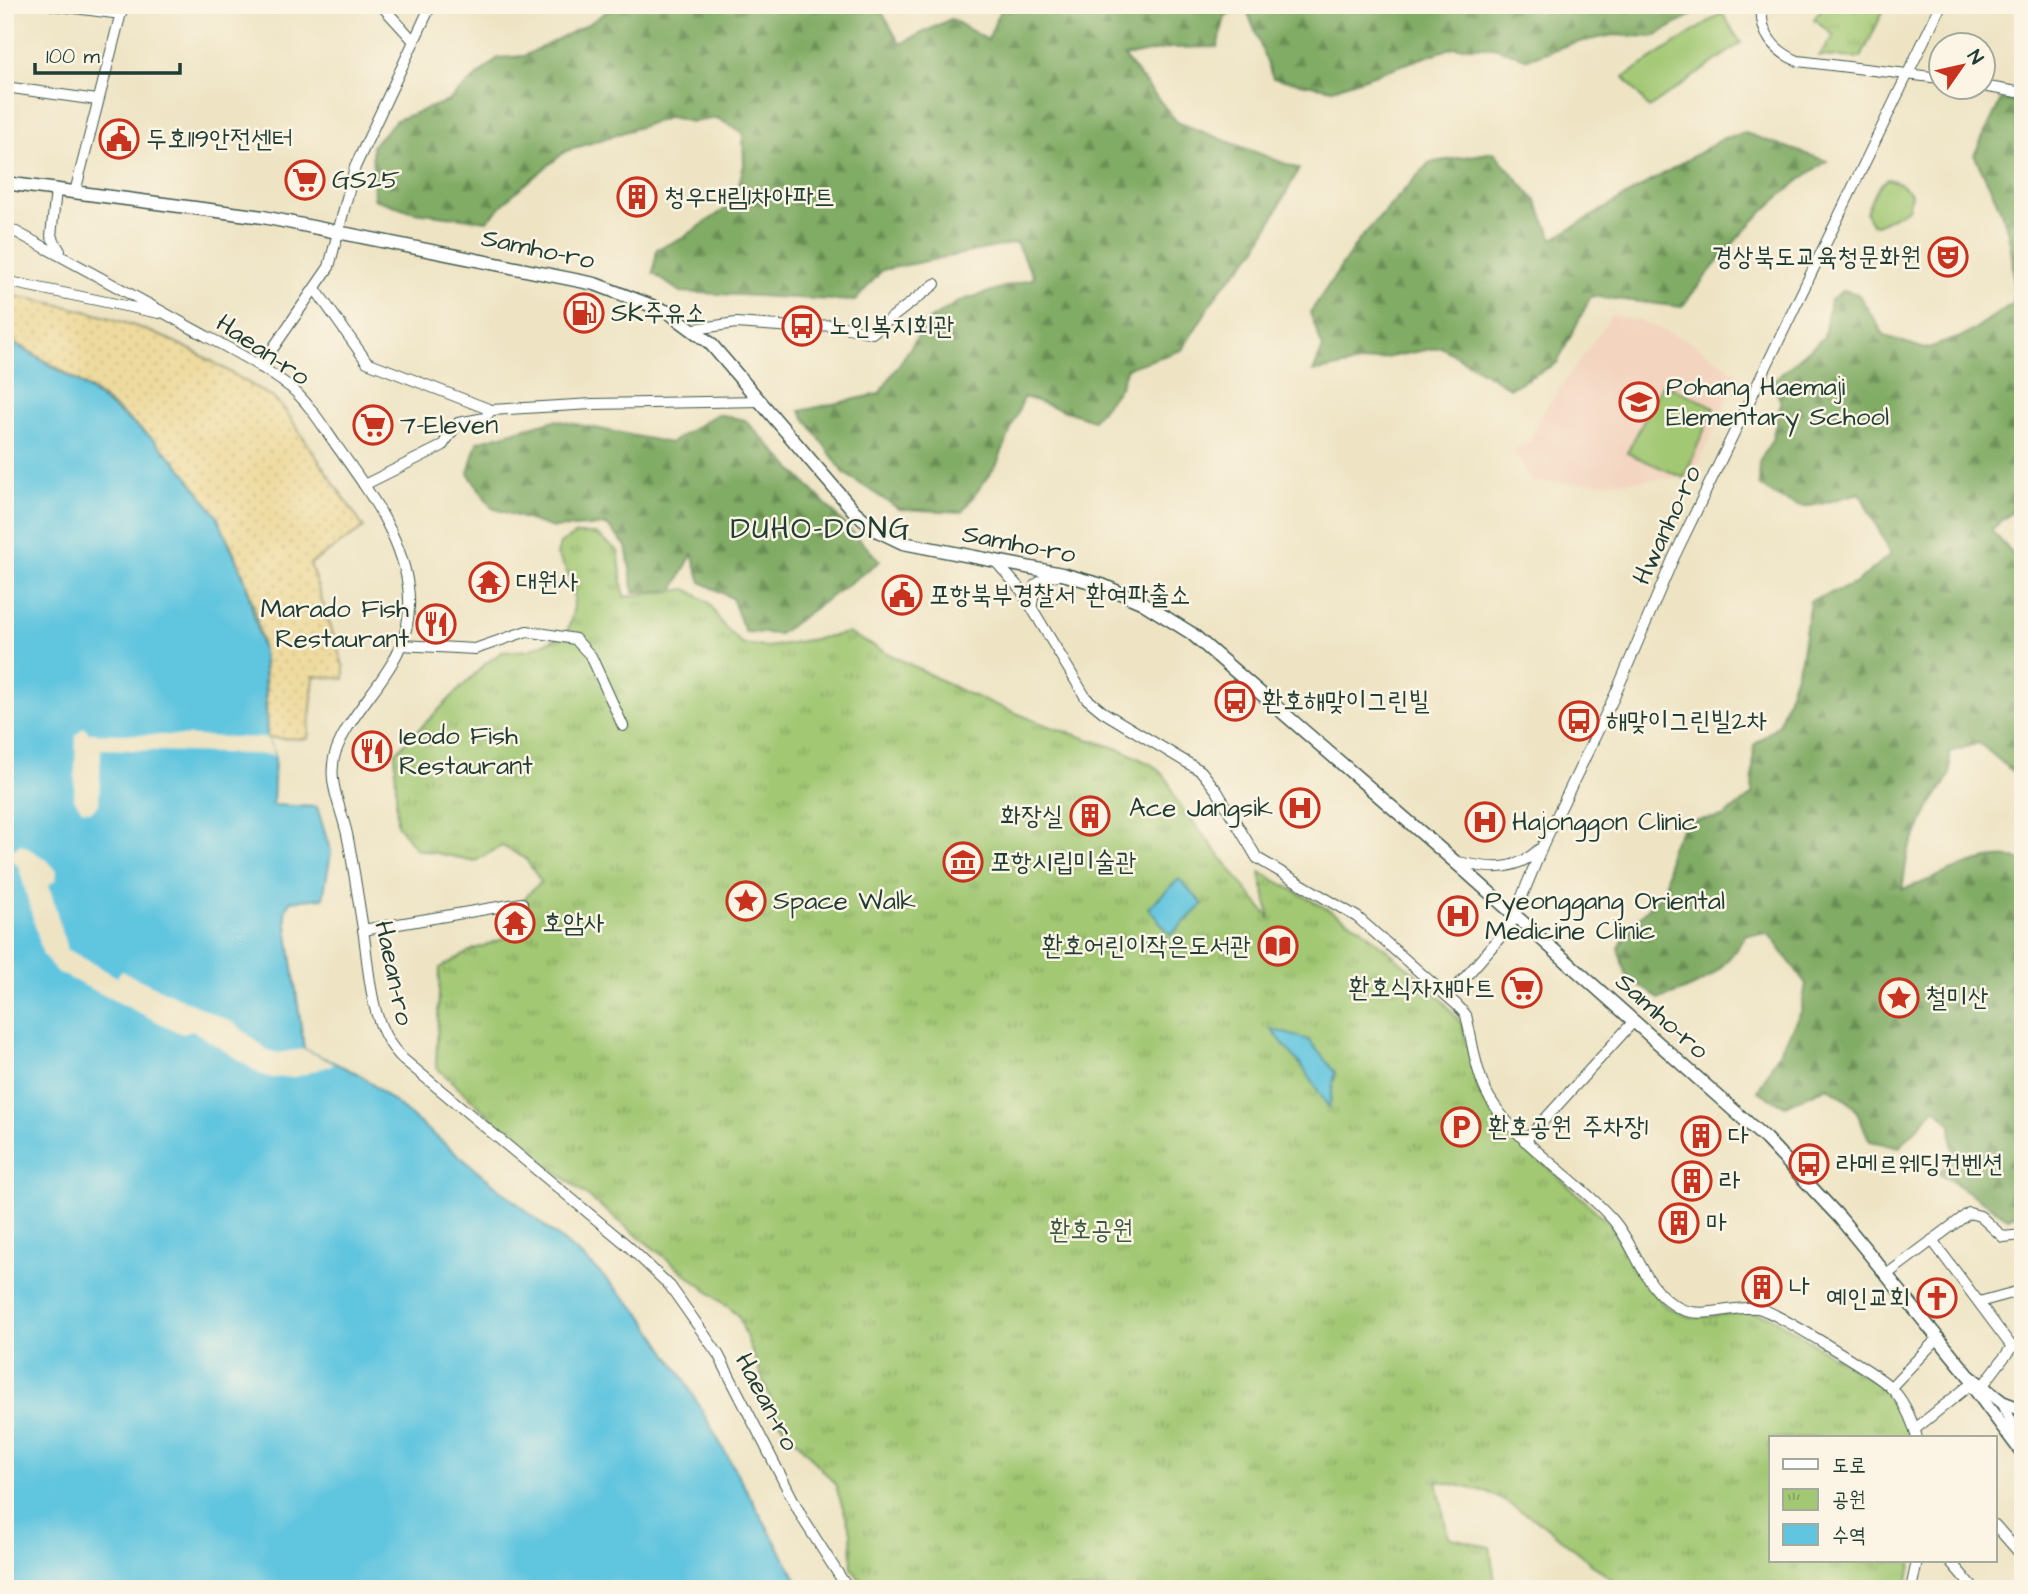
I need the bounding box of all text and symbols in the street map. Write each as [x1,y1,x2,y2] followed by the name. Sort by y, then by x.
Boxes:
[35,32,180,76] scale bar
[1926,32,1996,102] north arrow
[46,42,101,71] text: 100 m
[1960,45,1989,70] text: N
[98,118,140,160] public building icon: 두호119안전센터
[146,121,293,157] place label: 두호119안전센터
[284,159,326,201] supermarket icon: GS25
[332,162,400,198] place label: GS25
[616,176,658,218] building icon: 청우대림1차아파트
[664,179,835,215] place label: 청우대림1차아파트
[478,219,598,279] street label: Samho-ro
[1927,236,1969,278] theatre icon: 경상북도교육청문화원
[1712,239,1921,275] place label: 경상북도교육청문화원
[563,292,605,334] fuel station icon: SK주유소
[611,295,706,331] place label: SK주유소
[209,305,317,395] street label: Haean-ro
[781,305,823,347] bus stop icon: 노인복지회관
[829,308,955,344] place label: 노인복지회관
[1666,369,1889,437] place label: Pohang Haemaji Elementary School
[1618,381,1660,423] school or university icon: Pohang Haemaji Elementary School
[352,404,394,446] supermarket icon: 7-Eleven
[400,407,498,443] place label: 7-Eleven
[1624,459,1710,590] street label: Hwanho-ro
[730,508,912,550] district label: DUHO-DONG
[959,515,1079,573] street label: Samho-ro
[468,561,510,603] temple icon: 대원사
[516,564,579,600] place label: 대원사
[881,574,923,616] public building icon: 포항북부경찰서 환여파출소
[929,577,1190,613] place label: 포항북부경찰서 환여파출소
[260,591,409,657] place label: Marado Fish Restaurant
[415,603,457,645] restaurant icon: Marado Fish Restaurant
[1214,680,1256,722] bus stop icon: 환호해맞이그린빌
[1262,683,1429,719] place label: 환호해맞이그린빌
[1558,700,1600,742] bus stop icon: 해맞이그린빌2차
[1606,703,1767,739] place label: 해맞이그린빌2차
[399,718,533,784] place label: Ieodo Fish Restaurant
[351,730,393,772] restaurant icon: Ieodo Fish Restaurant
[1279,787,1321,829] hospital icon: Ace Jangsik
[1129,790,1273,828] place label: Ace Jangsik
[1069,795,1111,837] building icon: 화장실
[1000,798,1063,834] place label: 화장실
[1464,801,1506,843] hospital icon: Hajonggon Clinic
[1512,804,1698,842] place label: Hajonggon Clinic
[942,841,984,883] museum icon: 포항시립미술관
[990,844,1137,880] place label: 포항시립미술관
[725,880,767,922] place icon: Space Walk
[773,883,916,919] place label: Space Walk
[1485,883,1725,949] place label: Pyeonggang Oriental Medicine Clinic
[1437,895,1479,937] hospital icon: Pyeonggang Oriental Medicine Clinic
[494,902,536,944] temple icon: 호암사
[542,905,605,941] place label: 호암사
[365,917,423,1029] street label: Haean-ro
[1257,925,1299,967] library icon: 환호어린이작은도서관
[1042,928,1251,964] place label: 환호어린이작은도서관
[1607,964,1717,1068] street label: Samho-ro
[1501,967,1543,1009] supermarket icon: 환호식자재마트
[1349,970,1495,1006] place label: 환호식자재마트
[1878,977,1920,1019] place icon: 철미산
[1926,980,1989,1016] place label: 철미산
[1440,1106,1482,1148] parking icon: 환호공원 주차장1
[1488,1109,1648,1145] place label: 환호공원 주차장1
[1680,1115,1722,1157] building icon: 다
[1728,1118,1749,1154] place label: 다
[1788,1143,1830,1185] bus stop icon: 라메르웨딩컨벤션
[1836,1146,2003,1182] place label: 라메르웨딩컨벤션
[1671,1160,1713,1202] building icon: 라
[1719,1163,1740,1199] place label: 라
[1658,1202,1700,1244] building icon: 마
[1706,1205,1727,1241] place label: 마
[1049,1212,1133,1248] park label: 환호공원
[1741,1266,1783,1308] building icon: 나
[1789,1269,1810,1305] place label: 나
[1916,1277,1958,1319] church icon: 예인교회
[1826,1280,1910,1316] place label: 예인교회
[726,1347,808,1458] street label: Haean-ro
[1769,1436,1996,1562] legend
[1832,1451,1866,1480] text: 도로
[1832,1485,1866,1514] text: 공원
[1832,1521,1866,1550] text: 수역

